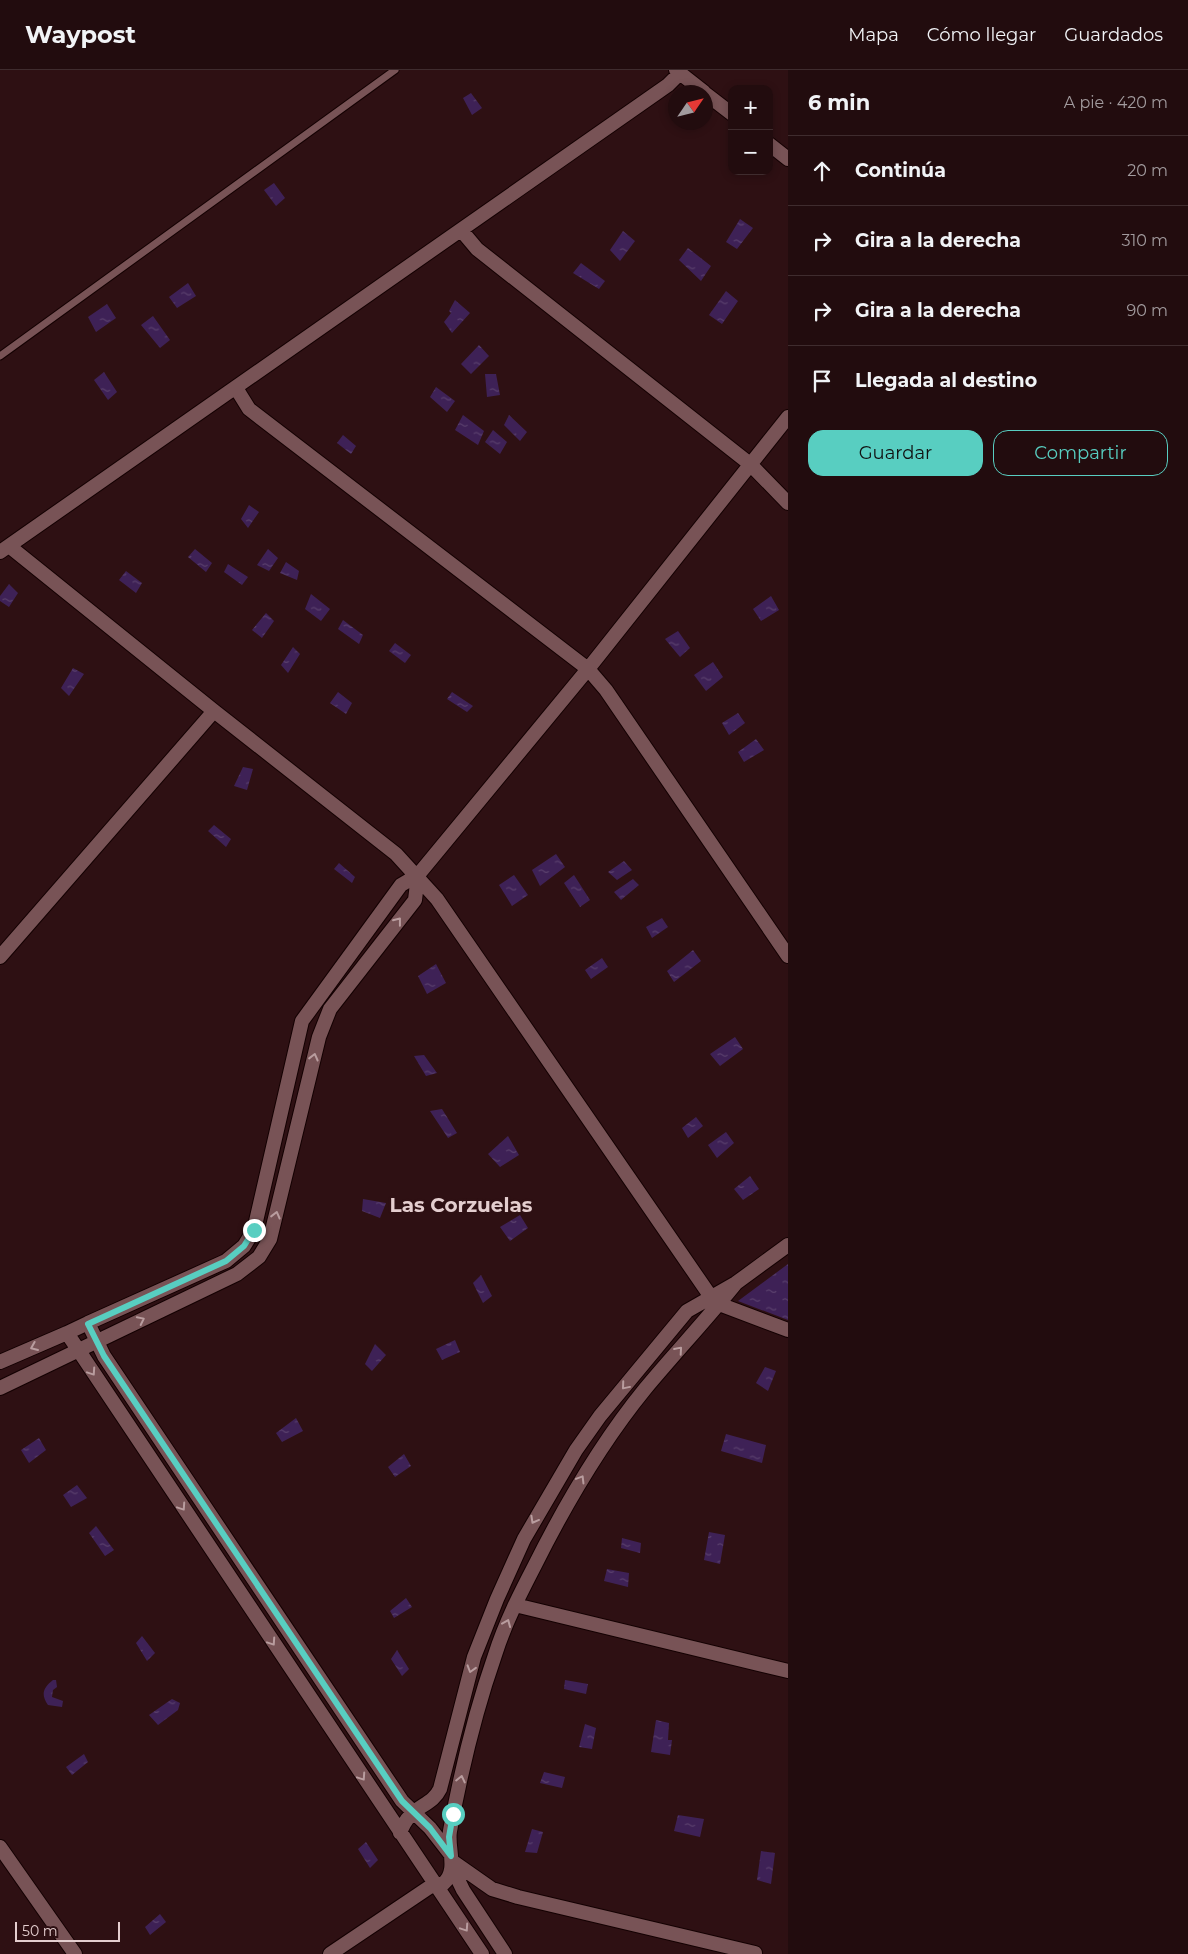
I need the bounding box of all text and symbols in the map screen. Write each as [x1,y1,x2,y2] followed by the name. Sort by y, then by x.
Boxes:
[25,20,136,49] text: Waypost
[848,24,899,46] text: Mapa
[927,24,1036,46] text: Cómo llegar
[1064,24,1163,46] text: Guardados
[668,85,713,130] north arrow
[728,85,773,175] map controls
[728,85,773,130] button: +
[808,90,870,115] text: 6 min
[1064,93,1168,112] text: A pie · 420 m
[728,130,773,175] button: −
[808,157,836,185] icon: ahead
[855,159,946,182] text: Continúa
[1127,161,1168,180] text: 20 m
[808,227,836,255] icon: right
[855,229,1021,252] text: Gira a la derecha
[1121,231,1168,250] text: 310 m
[808,297,836,325] icon: right
[855,299,1021,322] text: Gira a la derecha
[1126,301,1168,320] text: 90 m
[808,367,836,395] icon: arrive
[855,369,1037,392] text: Llegada al destino
[808,430,983,476] button: Guardar
[993,430,1168,476] button: Compartir
[393,917,402,926] one-way arrow
[308,1053,319,1062] one-way arrow
[390,1193,533,1217] district label: Las Corzuelas
[270,1211,281,1220] one-way arrow
[243,1219,266,1242] route end
[136,1316,145,1327] one-way arrow
[30,1341,39,1352] one-way arrow
[674,1346,683,1355] one-way arrow
[86,1366,95,1376] one-way arrow
[622,1380,631,1389] one-way arrow
[575,1475,585,1484] one-way arrow
[176,1501,185,1511] one-way arrow
[531,1514,541,1523] one-way arrow
[500,1619,511,1628] one-way arrow
[266,1636,275,1646] one-way arrow
[466,1664,476,1673] one-way arrow
[356,1772,366,1781] one-way arrow
[455,1774,466,1783] one-way arrow
[442,1803,465,1826] route start
[15,1919,120,1942] scale bar
[22,1922,58,1940] text: 50 m
[459,1923,468,1932] one-way arrow

